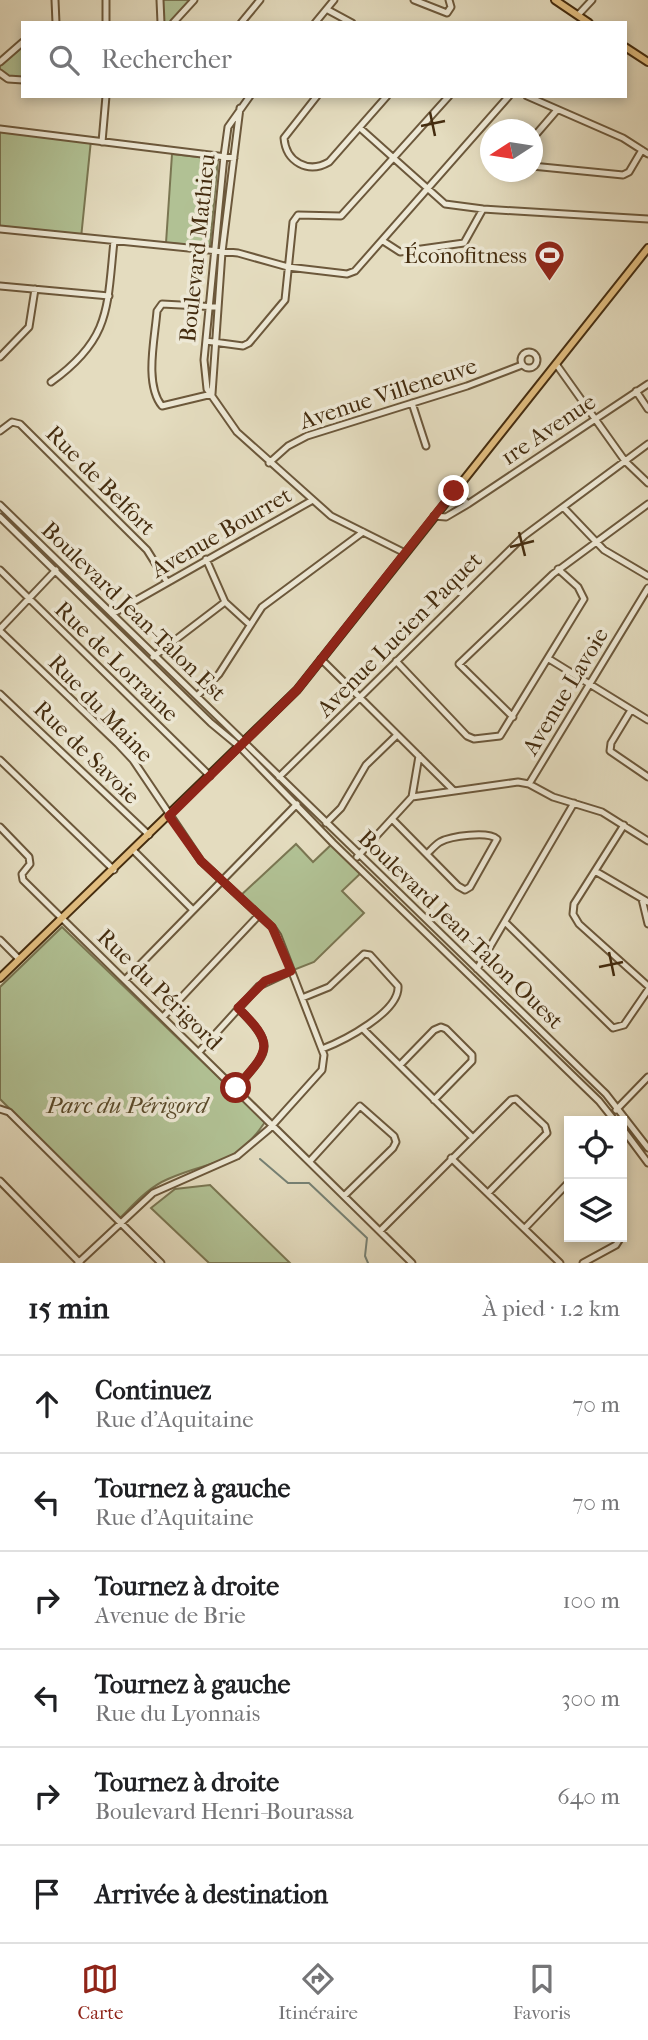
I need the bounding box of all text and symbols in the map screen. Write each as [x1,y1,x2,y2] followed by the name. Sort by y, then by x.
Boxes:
[21,21,627,98] search box
[45,41,83,79] icon: search
[101,44,232,75] text: Rechercher
[480,119,543,182] north arrow
[174,152,221,344] street label: Boulevard Mathieu
[533,238,567,282] sports icon: Éconofitness
[404,242,527,269] place label: Éconofitness
[295,352,480,435] street label: Avenue Villeneuve
[496,388,601,471] street label: 1re Avenue
[40,420,161,541] street label: Rue de Belfort
[438,475,469,506] route end
[145,481,296,584] street label: Avenue Bourret
[36,516,232,707] street label: Boulevard Jean-Talon Est
[311,546,487,723] street label: Avenue Lucien-Paquet
[49,596,184,727] street label: Rue de Lorraine
[516,623,614,761] street label: Avenue Lavoie
[43,649,159,768] street label: Rue du Maine
[28,695,145,810] street label: Rue de Savoie
[353,824,569,1034] street label: Boulevard Jean-Talon Ouest
[92,923,228,1056] street label: Rue du Périgord
[220,1072,251,1103] route start
[46,1092,211,1119] park label: Parc du Périgord
[564,1116,627,1242] map controls
[564,1116,627,1179] button: locate
[564,1179,627,1242] button: layers
[28,1291,109,1326] text: 15 min
[482,1295,620,1322] text: À pied · 1.2 km
[95,1375,211,1406] text: Continuez
[28,1385,66,1423] icon: ahead
[572,1391,620,1418] text: 70 m
[95,1406,254,1433] text: Rue d'Aquitaine
[95,1473,290,1504] text: Tournez à gauche
[28,1483,66,1521] icon: left
[572,1489,620,1516] text: 70 m
[95,1504,254,1531] text: Rue d'Aquitaine
[95,1571,279,1602] text: Tournez à droite
[28,1581,66,1619] icon: right
[562,1587,620,1614] text: 100 m
[95,1602,246,1629] text: Avenue de Brie
[95,1669,290,1700] text: Tournez à gauche
[28,1679,66,1717] icon: left
[561,1685,620,1712] text: 300 m
[95,1700,260,1727] text: Rue du Lyonnais
[95,1767,279,1798] text: Tournez à droite
[28,1777,66,1815] icon: right
[557,1783,620,1810] text: 640 m
[95,1798,353,1825] text: Boulevard Henri-Bourassa
[28,1875,66,1913] icon: arrive
[95,1879,328,1910] text: Arrivée à destination
[77,1960,123,2024] tab: Carte
[278,1960,358,2024] tab: Itinéraire
[513,1960,571,2024] tab: Favoris

